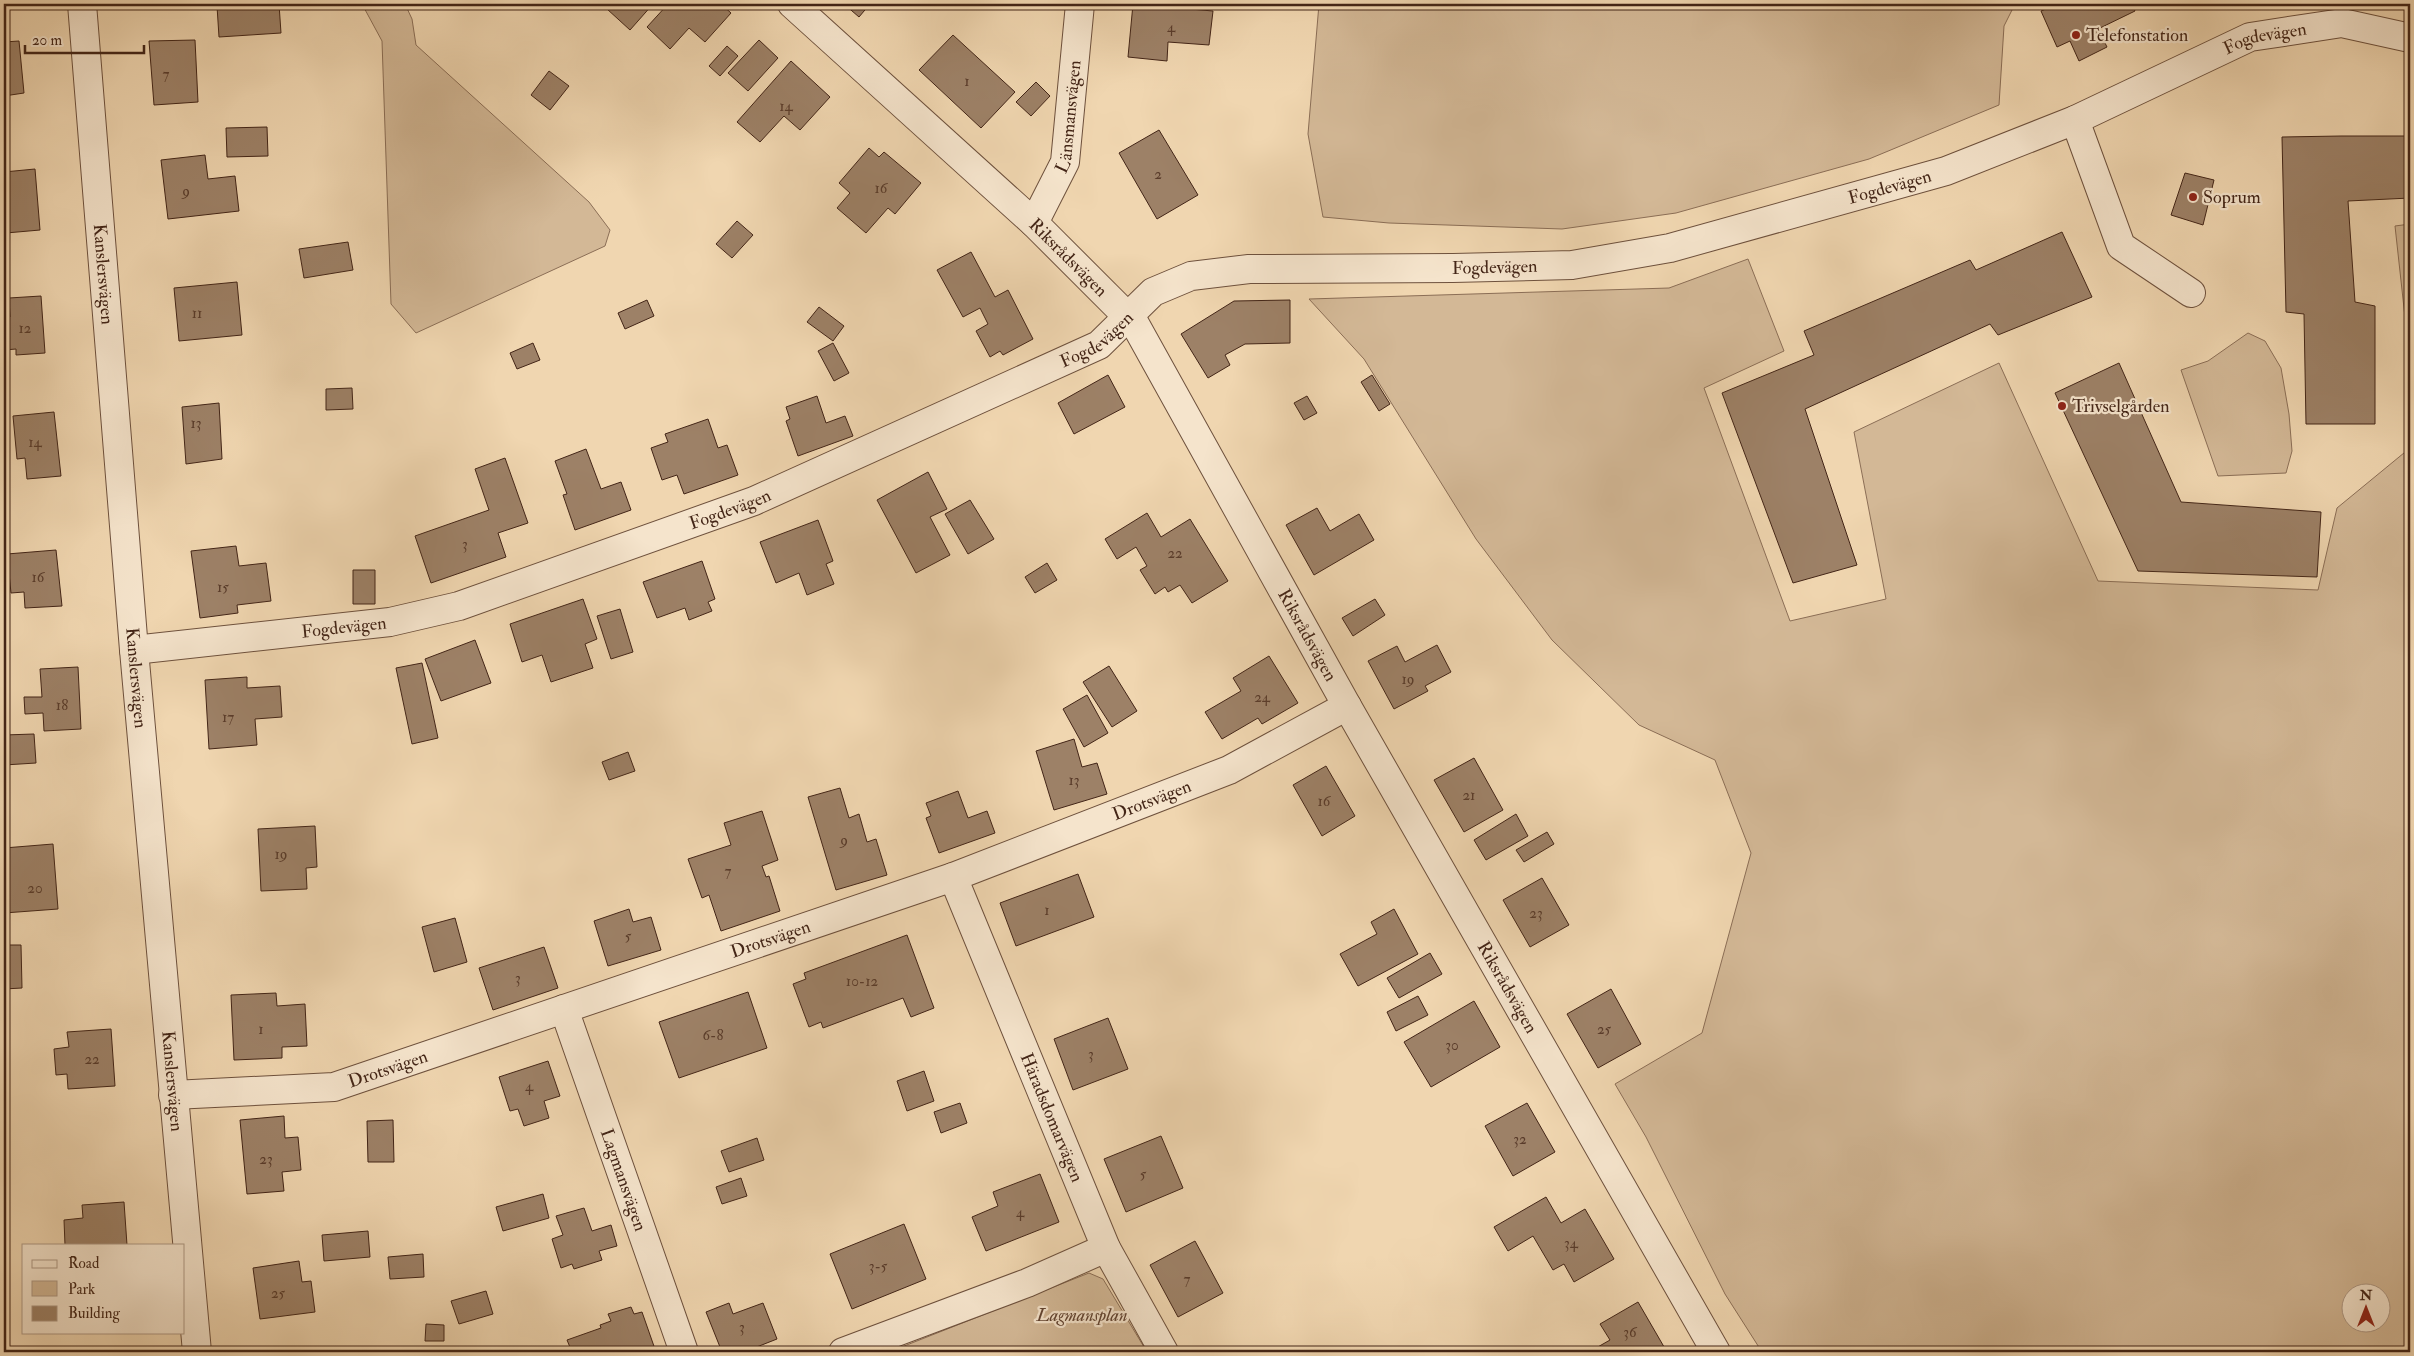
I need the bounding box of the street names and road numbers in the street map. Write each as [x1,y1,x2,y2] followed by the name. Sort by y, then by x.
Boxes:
[2219,18,2308,60] street label: Fogdevägen
[1050,59,1087,177] street label: Länsmansvägen
[1846,165,1934,210] street label: Fogdevägen
[1024,213,1112,302] street label: Riksrådsvägen
[88,223,119,325] street label: Kanslersvägen
[1452,255,1538,280] street label: Fogdevägen
[1056,307,1139,373] street label: Fogdevägen
[686,484,775,535] street label: Fogdevägen
[1272,585,1342,686] street label: Riksrådsvägen
[300,611,388,644] street label: Fogdevägen
[120,627,152,729] street label: Kanslersvägen
[1109,775,1195,826] street label: Drotsvägen
[728,915,813,964] street label: Drotsvägen
[1472,937,1543,1038] street label: Riksrådsvägen
[156,1030,188,1133] street label: Kanslersvägen
[345,1045,431,1093] street label: Drotsvägen
[1015,1049,1089,1186] street label: Häradsdomarvägen
[595,1126,652,1234] street label: Lagmansvägen

